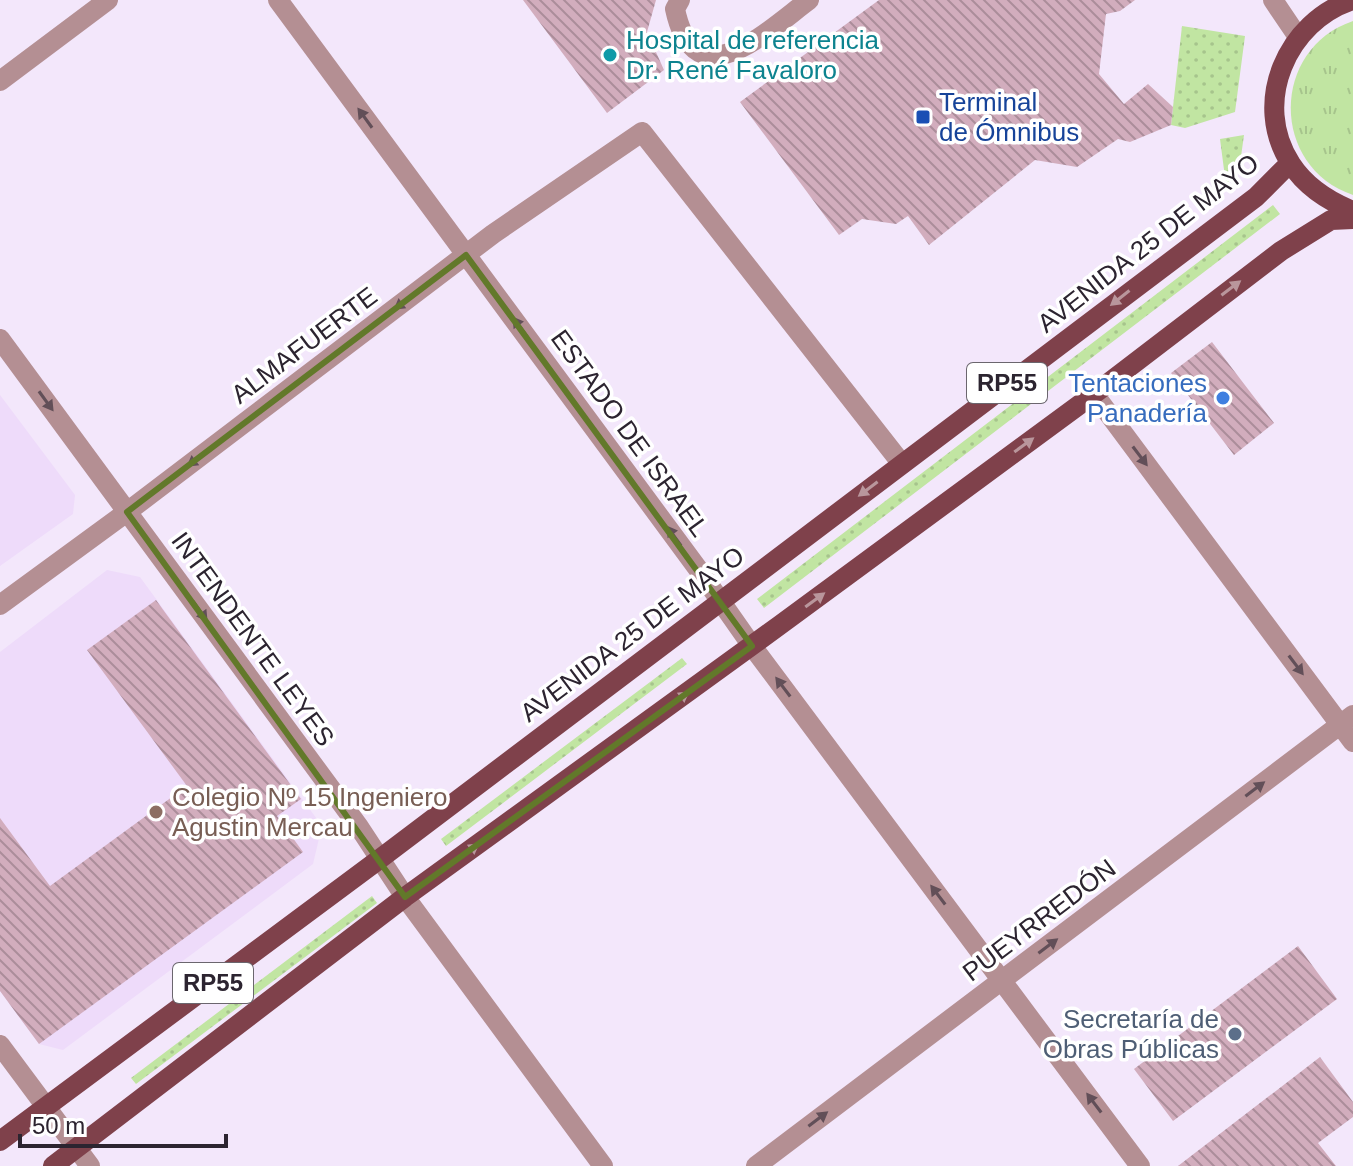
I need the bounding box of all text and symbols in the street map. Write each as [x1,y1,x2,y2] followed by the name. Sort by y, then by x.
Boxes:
[626,25,879,85] place label: Hospital de referencia Dr. René Favaloro
[601,46,619,64] marker: Hospital de referencia Dr. René Favaloro
[939,87,1079,147] place label: Terminal de Ómnibus
[358,108,374,128] one-way arrow
[914,108,932,126] marker: Terminal de Ómnibus
[1032,147,1264,339] street label: AVENIDA 25 DE MAYO
[225,281,383,409] street label: ALMAFUERTE
[1221,281,1242,297] one-way arrow
[1109,289,1130,306] one-way arrow
[394,293,414,309] one-way arrow
[512,317,528,338] one-way arrow
[545,324,715,542] street label: ESTADO DE ISRAEL
[967,363,1047,403] road number: RP55
[1068,368,1208,428] place label: Tentaciones Panadería
[1214,389,1232,407] marker: Tentaciones Panadería
[38,391,53,412] one-way arrow
[1013,437,1035,453] one-way arrow
[1132,446,1148,466] one-way arrow
[187,450,207,466] one-way arrow
[857,481,879,497] one-way arrow
[165,526,341,752] street label: INTENDENTE LEYES
[667,526,683,547] one-way arrow
[514,540,750,728] street label: AVENIDA 25 DE MAYO
[805,592,825,608] one-way arrow
[192,600,208,622] one-way arrow
[1287,655,1303,675] one-way arrow
[775,676,791,697] one-way arrow
[669,691,690,707] one-way arrow
[172,782,447,842] place label: Colegio Nº 15 Ingeniero Agustin Mercau
[1245,782,1266,797] one-way arrow
[147,803,165,821] marker: Colegio Nº 15 Ingeniero Agustin Mercau
[458,844,479,859] one-way arrow
[957,853,1121,987] street label: PUEYRREDÓN
[931,885,947,905] one-way arrow
[1038,938,1058,954] one-way arrow
[173,963,253,1003] road number: RP55
[1043,1004,1219,1064] place label: Secretaría de Obras Públicas
[1226,1025,1244,1043] marker: Secretaría de Obras Públicas
[1086,1093,1102,1114] one-way arrow
[20,1098,226,1148] scale bar
[807,1111,829,1127] one-way arrow
[32,1112,85,1139] text: 50 m

